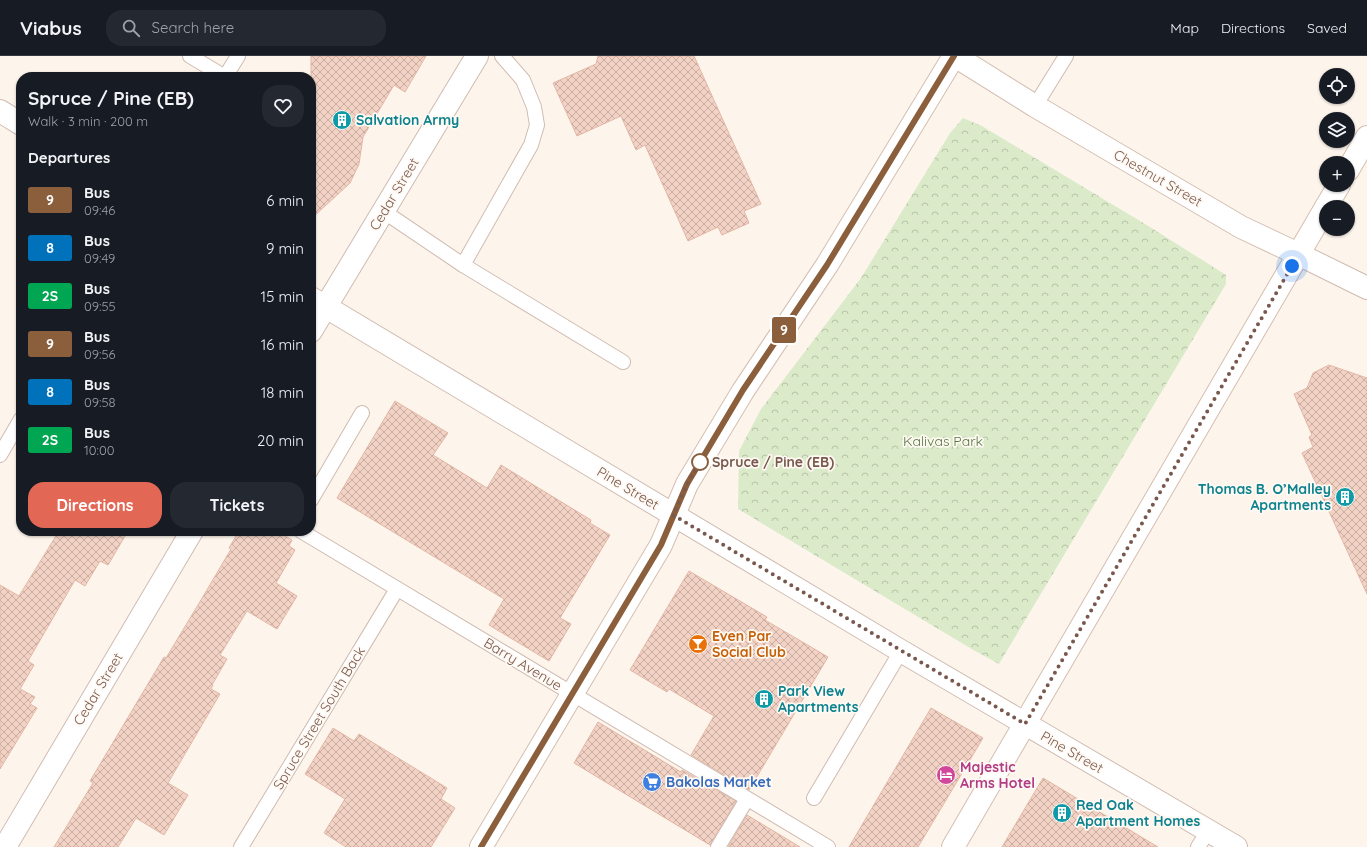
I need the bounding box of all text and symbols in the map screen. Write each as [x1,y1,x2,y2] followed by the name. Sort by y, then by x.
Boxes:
[106,10,386,46] search box
[20,16,82,40] text: Viabus
[120,17,142,39] icon: search
[152,18,234,37] text: Search here
[1170,19,1199,37] text: Map
[1221,19,1285,37] text: Directions
[1307,19,1347,37] text: Saved
[1319,68,1355,236] map controls
[1319,68,1355,104] button: locate
[262,85,304,127] button: heart
[28,86,194,110] text: Spruce / Pine (EB)
[331,109,353,131] building icon: Salvation Army
[356,111,459,129] place label: Salvation Army
[1319,112,1355,148] button: layers
[28,113,148,129] text: Walk · 3 min · 200 m
[1111,145,1206,211] street label: Chestnut Street
[28,148,110,167] text: Departures
[365,154,423,234] street label: Cedar Street
[1319,156,1355,192] button: +
[84,183,110,202] text: Bus
[46,191,54,209] text: 9
[266,191,304,210] text: 6 min
[1319,200,1355,236] button: −
[84,202,115,218] text: 09:46
[84,231,110,250] text: Bus
[46,239,54,257] text: 8
[266,239,304,258] text: 9 min
[84,250,115,266] text: 09:49
[1282,256,1302,276] your location
[84,279,110,298] text: Bus
[42,287,58,305] text: 2S
[261,287,304,306] text: 15 min
[84,298,116,314] text: 09:55
[771,317,797,343] line badge: 9
[780,321,788,339] text: 9
[84,327,110,346] text: Bus
[46,335,54,353] text: 9
[261,335,304,354] text: 16 min
[84,346,116,362] text: 09:56
[84,375,110,394] text: Bus
[46,383,54,401] text: 8
[261,383,304,402] text: 18 min
[84,394,116,410] text: 09:58
[84,423,110,442] text: Bus
[42,431,58,449] text: 2S
[257,431,304,450] text: 20 min
[903,432,983,450] park label: Kalivas Park
[84,442,114,458] text: 10:00
[691,453,709,471] marker: Spruce / Pine (EB)
[712,453,834,471] place label: Spruce / Pine (EB)
[594,462,663,514] street label: Pine Street
[1198,480,1331,514] place label: Thomas B. O’Malley Apartments
[28,482,162,528] button: Directions
[170,482,304,528] button: Tickets
[1334,486,1356,508] building icon: Thomas B. O’Malley Apartments
[712,627,786,661] place label: Even Par Social Club
[687,633,709,655] bar icon: Even Par Social Club
[481,634,565,694] street label: Barry Avenue
[269,643,369,793] street label: Spruce Street South Back
[69,649,127,729] street label: Cedar Street
[778,682,859,716] place label: Park View Apartments
[753,688,775,710] building icon: Park View Apartments
[1037,727,1107,777] street label: Pine Street
[960,758,1035,792] place label: Majestic Arms Hotel
[935,764,957,786] hotel icon: Majestic Arms Hotel
[641,771,663,793] supermarket icon: Bakolas Market
[666,773,772,791] place label: Bakolas Market
[1076,796,1200,830] place label: Red Oak Apartment Homes
[1051,802,1073,824] building icon: Red Oak Apartment Homes

